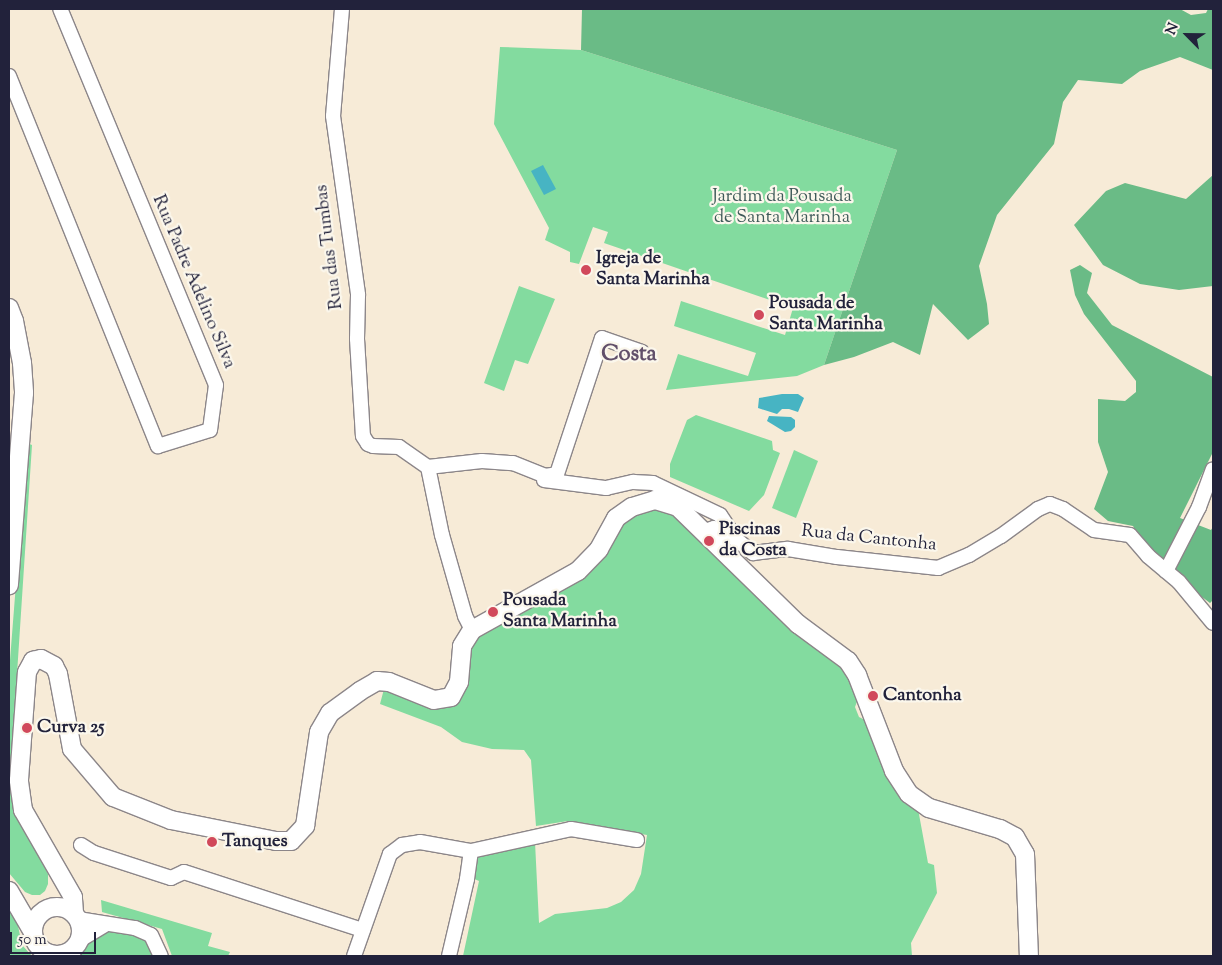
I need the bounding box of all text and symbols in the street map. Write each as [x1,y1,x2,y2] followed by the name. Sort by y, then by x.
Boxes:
[1162,10,1212,60] north arrow
[1162,20,1185,38] text: N
[312,183,348,311] street label: Rua das Tumbas
[712,187,852,230] park label: Jardim da Pousada de Santa Marinha
[147,192,239,372] street label: Rua Padre Adelino Silva
[596,249,710,292] place label: Igreja de Santa Marinha
[580,264,592,276] marker: Igreja de Santa Marinha
[769,294,883,336] place label: Pousada de Santa Marinha
[753,309,765,321] marker: Pousada de Santa Marinha
[601,343,657,369] district label: Costa
[719,520,787,562] place label: Piscinas da Costa
[800,521,938,557] street label: Rua da Cantonha
[703,535,715,547] marker: Piscinas da Costa
[503,591,617,634] place label: Pousada Santa Marinha
[487,606,499,618] marker: Pousada Santa Marinha
[883,685,962,707] place label: Cantonha
[867,690,879,702] marker: Cantonha
[37,717,104,739] place label: Curva 25
[21,722,33,734] marker: Curva 25
[222,831,288,853] place label: Tanques
[206,836,218,848] marker: Tanques
[12,922,99,954] scale bar
[18,930,47,951] text: 50 m

